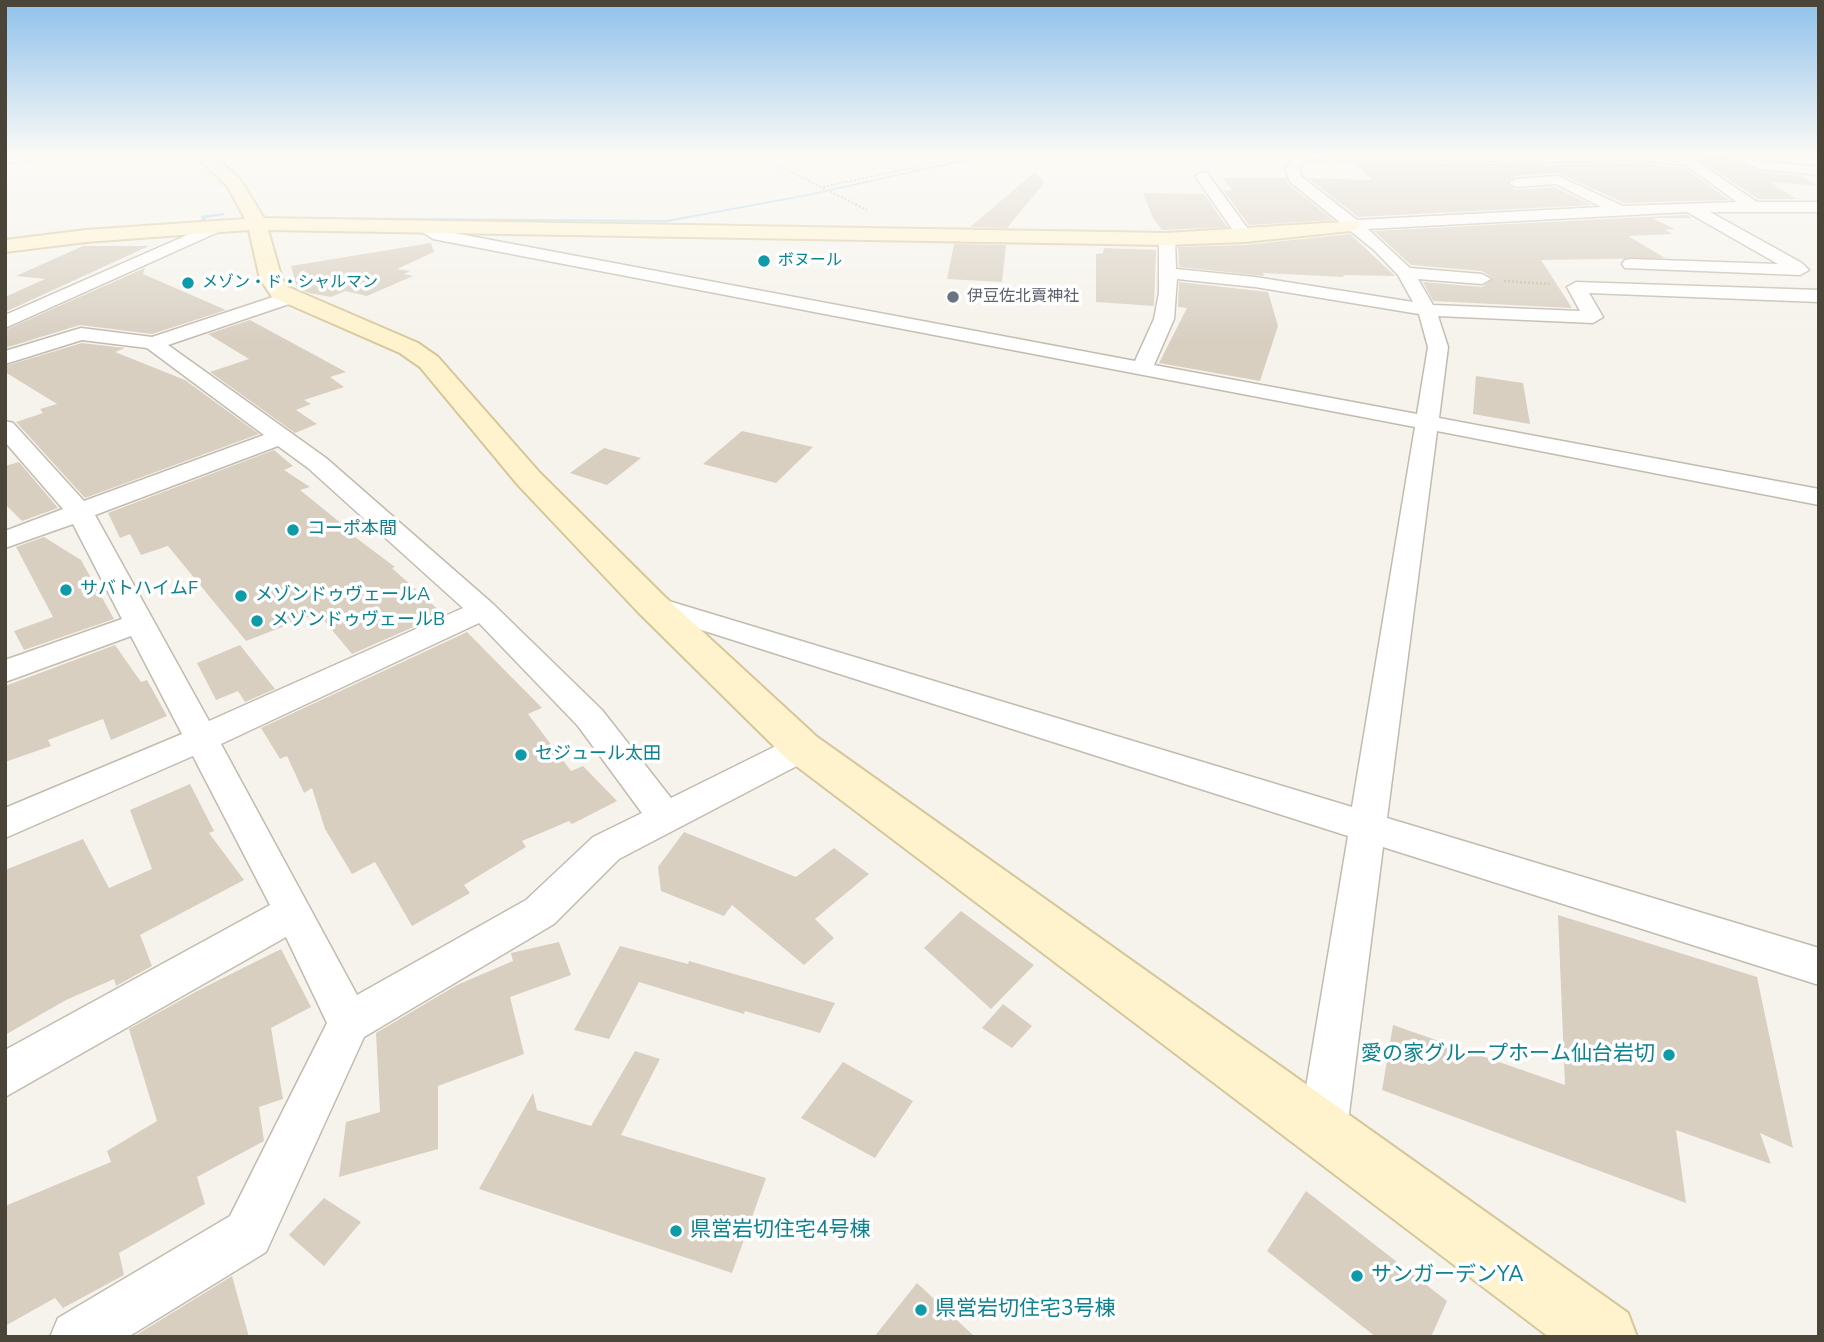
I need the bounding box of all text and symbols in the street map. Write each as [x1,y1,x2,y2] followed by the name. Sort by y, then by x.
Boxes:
[778,251,842,271] place label: ボヌール
[756,253,772,269] marker: ボヌール
[202,273,378,293] place label: メゾン・ド・シャルマン
[180,275,196,291] marker: メゾン・ド・シャルマン
[967,287,1079,307] place label: 伊豆佐北賣神社
[945,289,961,305] marker: 伊豆佐北賣神社
[307,519,397,541] place label: コーポ本間
[285,522,301,538] marker: コーポ本間
[80,579,198,601] place label: サバトハイムF
[58,582,74,598] marker: サバトハイムF
[255,585,430,607] place label: メゾンドゥヴェールA
[233,588,249,604] marker: メゾンドゥヴェールA
[271,610,445,632] place label: メゾンドゥヴェールB
[249,613,265,629] marker: メゾンドゥヴェールB
[535,744,661,766] place label: セジュール太田
[513,747,529,763] marker: セジュール太田
[1361,1042,1655,1068] place label: 愛の家グループホーム仙台岩切
[1661,1047,1677,1063] marker: 愛の家グループホーム仙台岩切
[690,1218,871,1244] place label: 県営岩切住宅4号棟
[668,1223,684,1239] marker: 県営岩切住宅4号棟
[1371,1263,1523,1289] place label: サンガーデンYA
[1349,1268,1365,1284] marker: サンガーデンYA
[935,1297,1116,1323] place label: 県営岩切住宅3号棟
[913,1302,929,1318] marker: 県営岩切住宅3号棟

